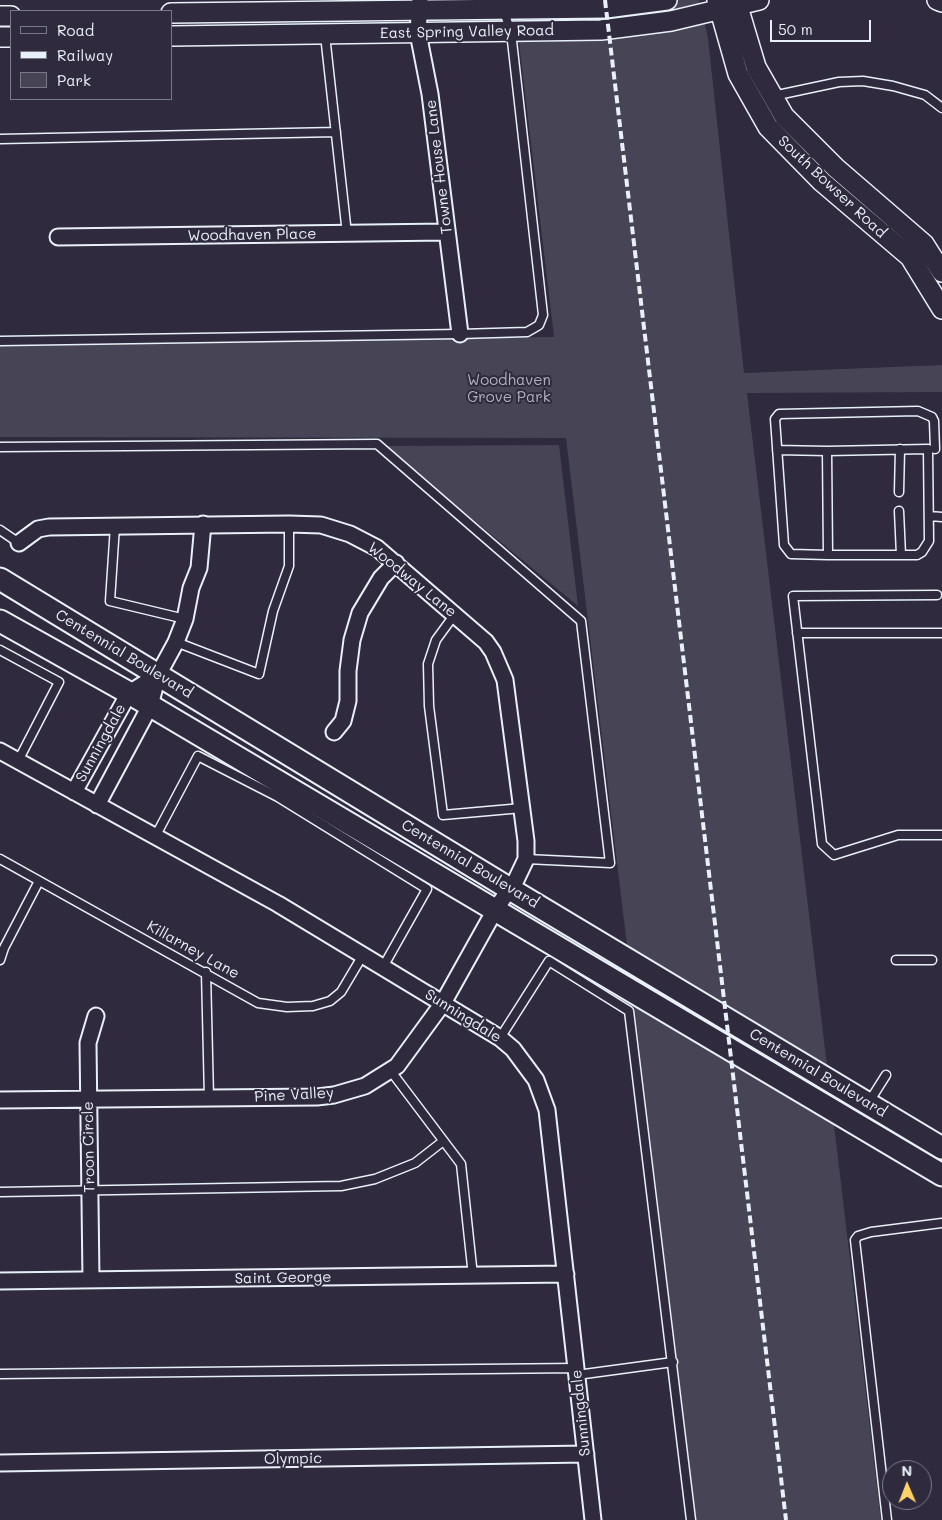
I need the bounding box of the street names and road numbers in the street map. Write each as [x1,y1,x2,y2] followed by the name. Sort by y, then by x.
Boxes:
[380,21,554,43] street label: East Spring Valley Road
[422,99,456,235] street label: Towne House Lane
[774,132,890,242] street label: South Bowser Road
[187,225,317,245] street label: Woodhaven Place
[364,539,460,621] street label: Woodway Lane
[52,606,196,702] street label: Centennial Boulevard
[72,701,130,785] street label: Sunningdale
[398,816,542,912] street label: Centennial Boulevard
[144,917,242,983] street label: Killarney Lane
[421,985,505,1047] street label: Sunningdale
[746,1025,890,1121] street label: Centennial Boulevard
[254,1084,334,1106] street label: Pine Valley
[79,1101,99,1193] street label: Troon Circle
[234,1268,332,1288] street label: Saint George
[568,1369,594,1457] street label: Sunningdale
[264,1449,322,1469] street label: Olympic

